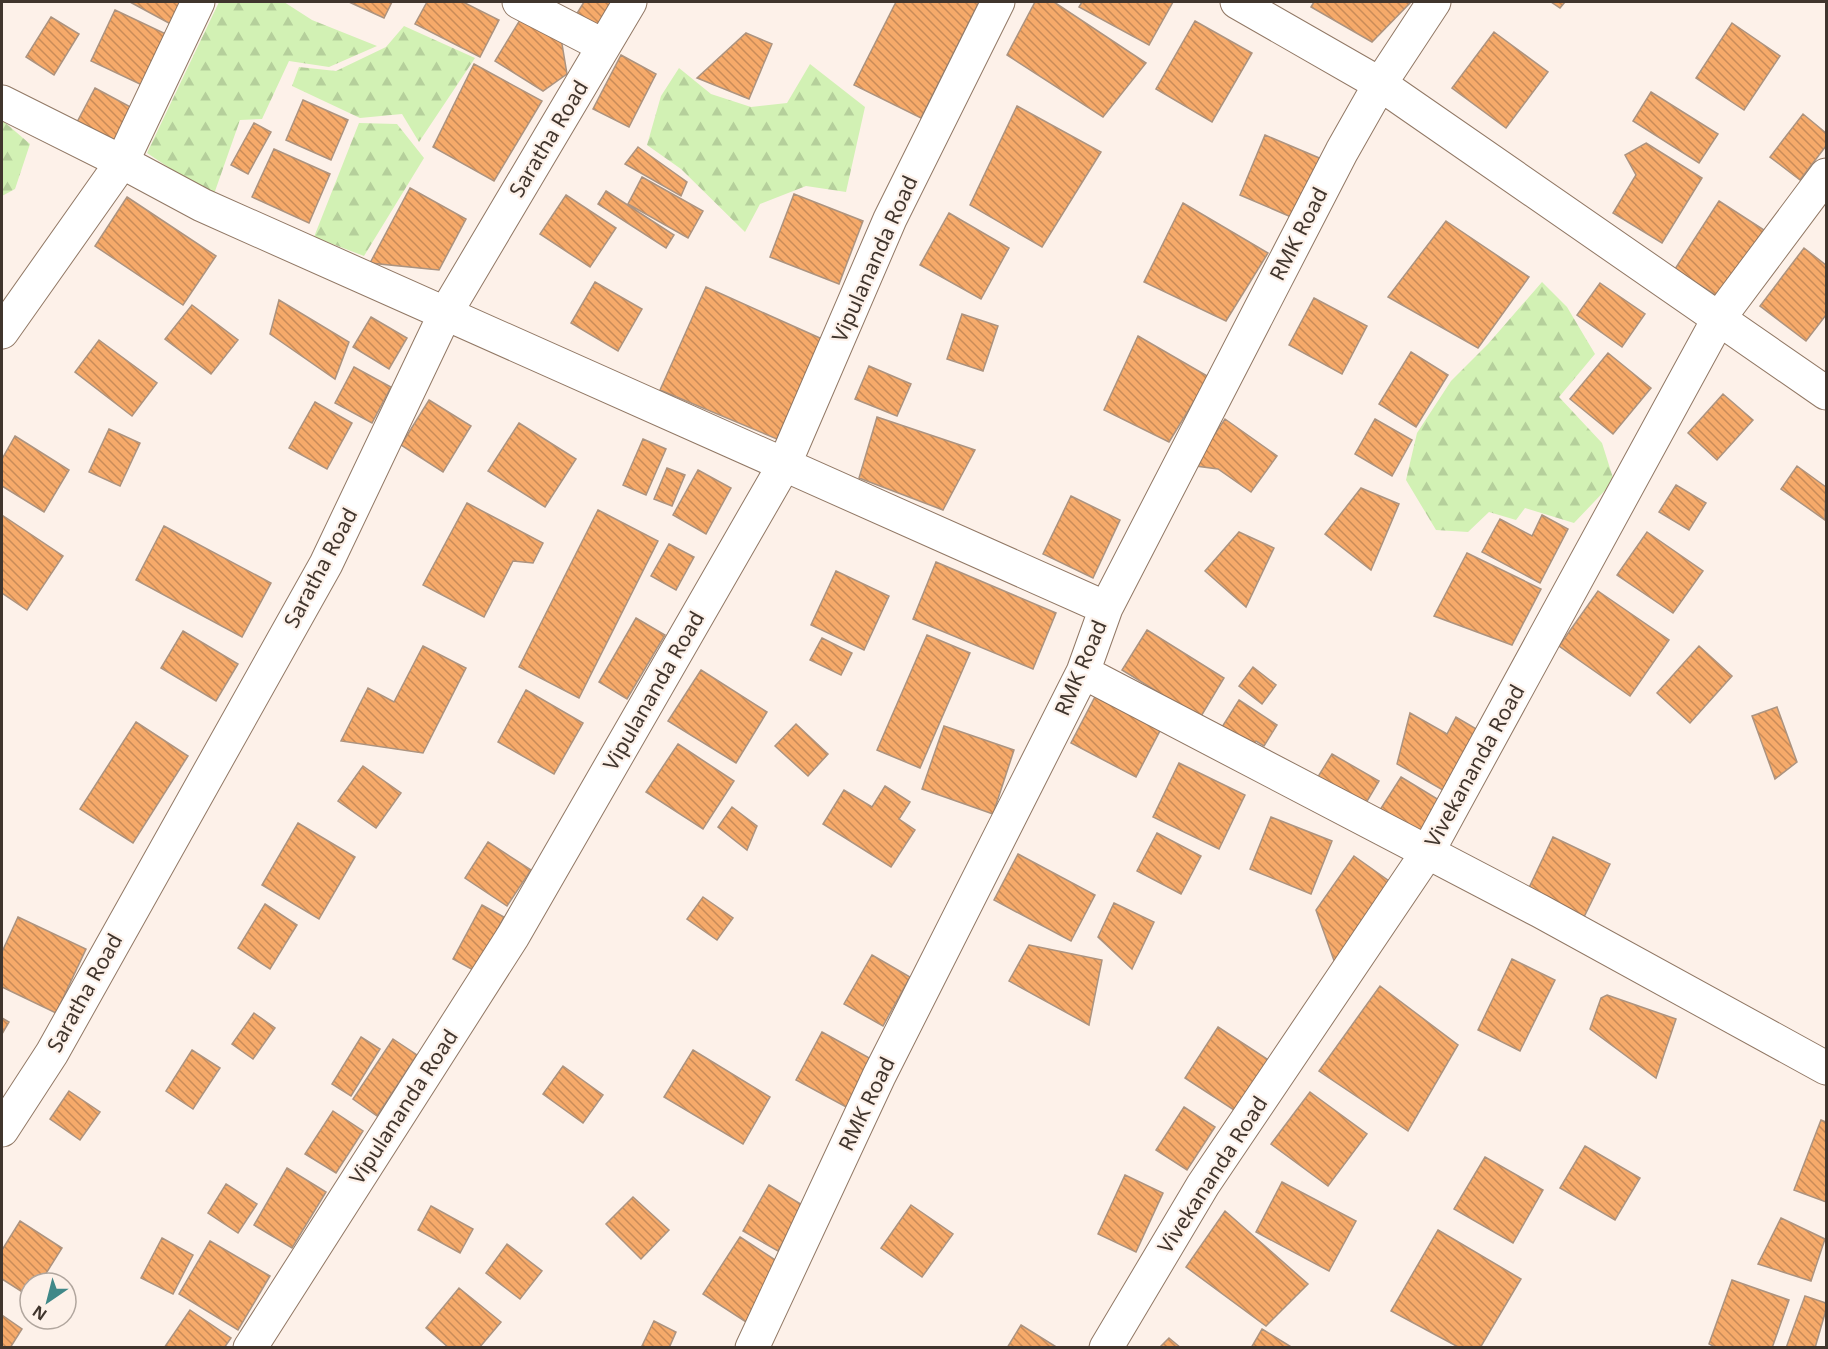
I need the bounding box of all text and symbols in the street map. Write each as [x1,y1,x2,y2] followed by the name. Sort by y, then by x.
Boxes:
[502,75,594,202] street label: Saratha Road
[825,171,923,346] street label: Vipulananda Road
[1263,182,1334,285] street label: RMK Road
[277,503,363,632] street label: Saratha Road
[596,606,710,775] street label: Vipulananda Road
[1047,616,1113,720] street label: RMK Road
[1418,679,1530,852] street label: Vivekananda Road
[40,928,128,1057] street label: Saratha Road
[343,1024,464,1189] street label: Vipulananda Road
[831,1052,901,1155] street label: RMK Road
[1151,1091,1273,1258] street label: Vivekananda Road
[18,1271,78,1331] north arrow
[28,1301,51,1326] text: N

